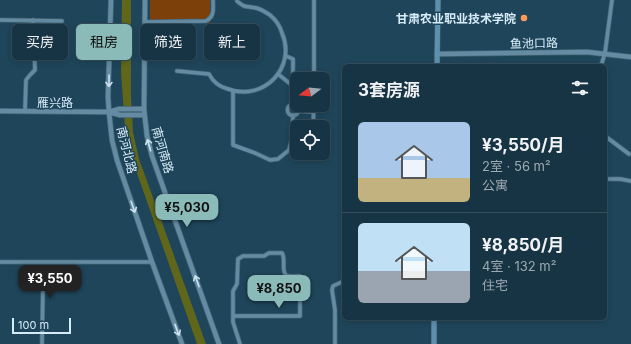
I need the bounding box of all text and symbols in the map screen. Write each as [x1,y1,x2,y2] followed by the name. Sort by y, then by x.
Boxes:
[396,11,516,26] place label: 甘肃农业职业技术学院
[519,13,529,23] marker: 甘肃农业职业技术学院
[12,24,68,60] chip: 买房
[76,24,132,60] chip: 租房
[140,24,196,60] chip: 筛选
[204,24,260,60] chip: 新上
[510,35,558,51] street label: 鱼池口路
[290,72,330,112] north arrow
[290,72,330,160] map controls
[105,74,113,87] one-way arrow
[569,77,591,99] icon: filters
[358,80,420,100] text: 3套房源
[37,95,73,110] street label: 雁兴路
[290,120,330,160] button: locate
[114,125,140,175] street label: 南河北路
[149,125,177,175] street label: 南河南路
[482,135,565,155] text: ¥3,550/月
[390,138,438,186] icon: home
[145,139,152,152] one-way arrow
[482,158,551,174] text: 2室 · 56 m²
[482,177,508,193] text: 公寓
[154,194,220,228] pin: ¥5,030
[164,199,210,215] text: ¥5,030
[130,201,138,213] one-way arrow
[482,235,565,255] text: ¥8,850/月
[390,239,438,287] icon: home
[482,258,557,274] text: 4室 · 132 m²
[17,265,83,299] pin: ¥3,550
[27,270,73,286] text: ¥3,550
[192,275,200,287] one-way arrow
[246,275,312,309] pin: ¥8,850
[482,277,508,293] text: 住宅
[256,280,302,296] text: ¥8,850
[12,316,71,335] scale bar
[18,318,49,332] text: 100 m
[174,323,181,336] one-way arrow

